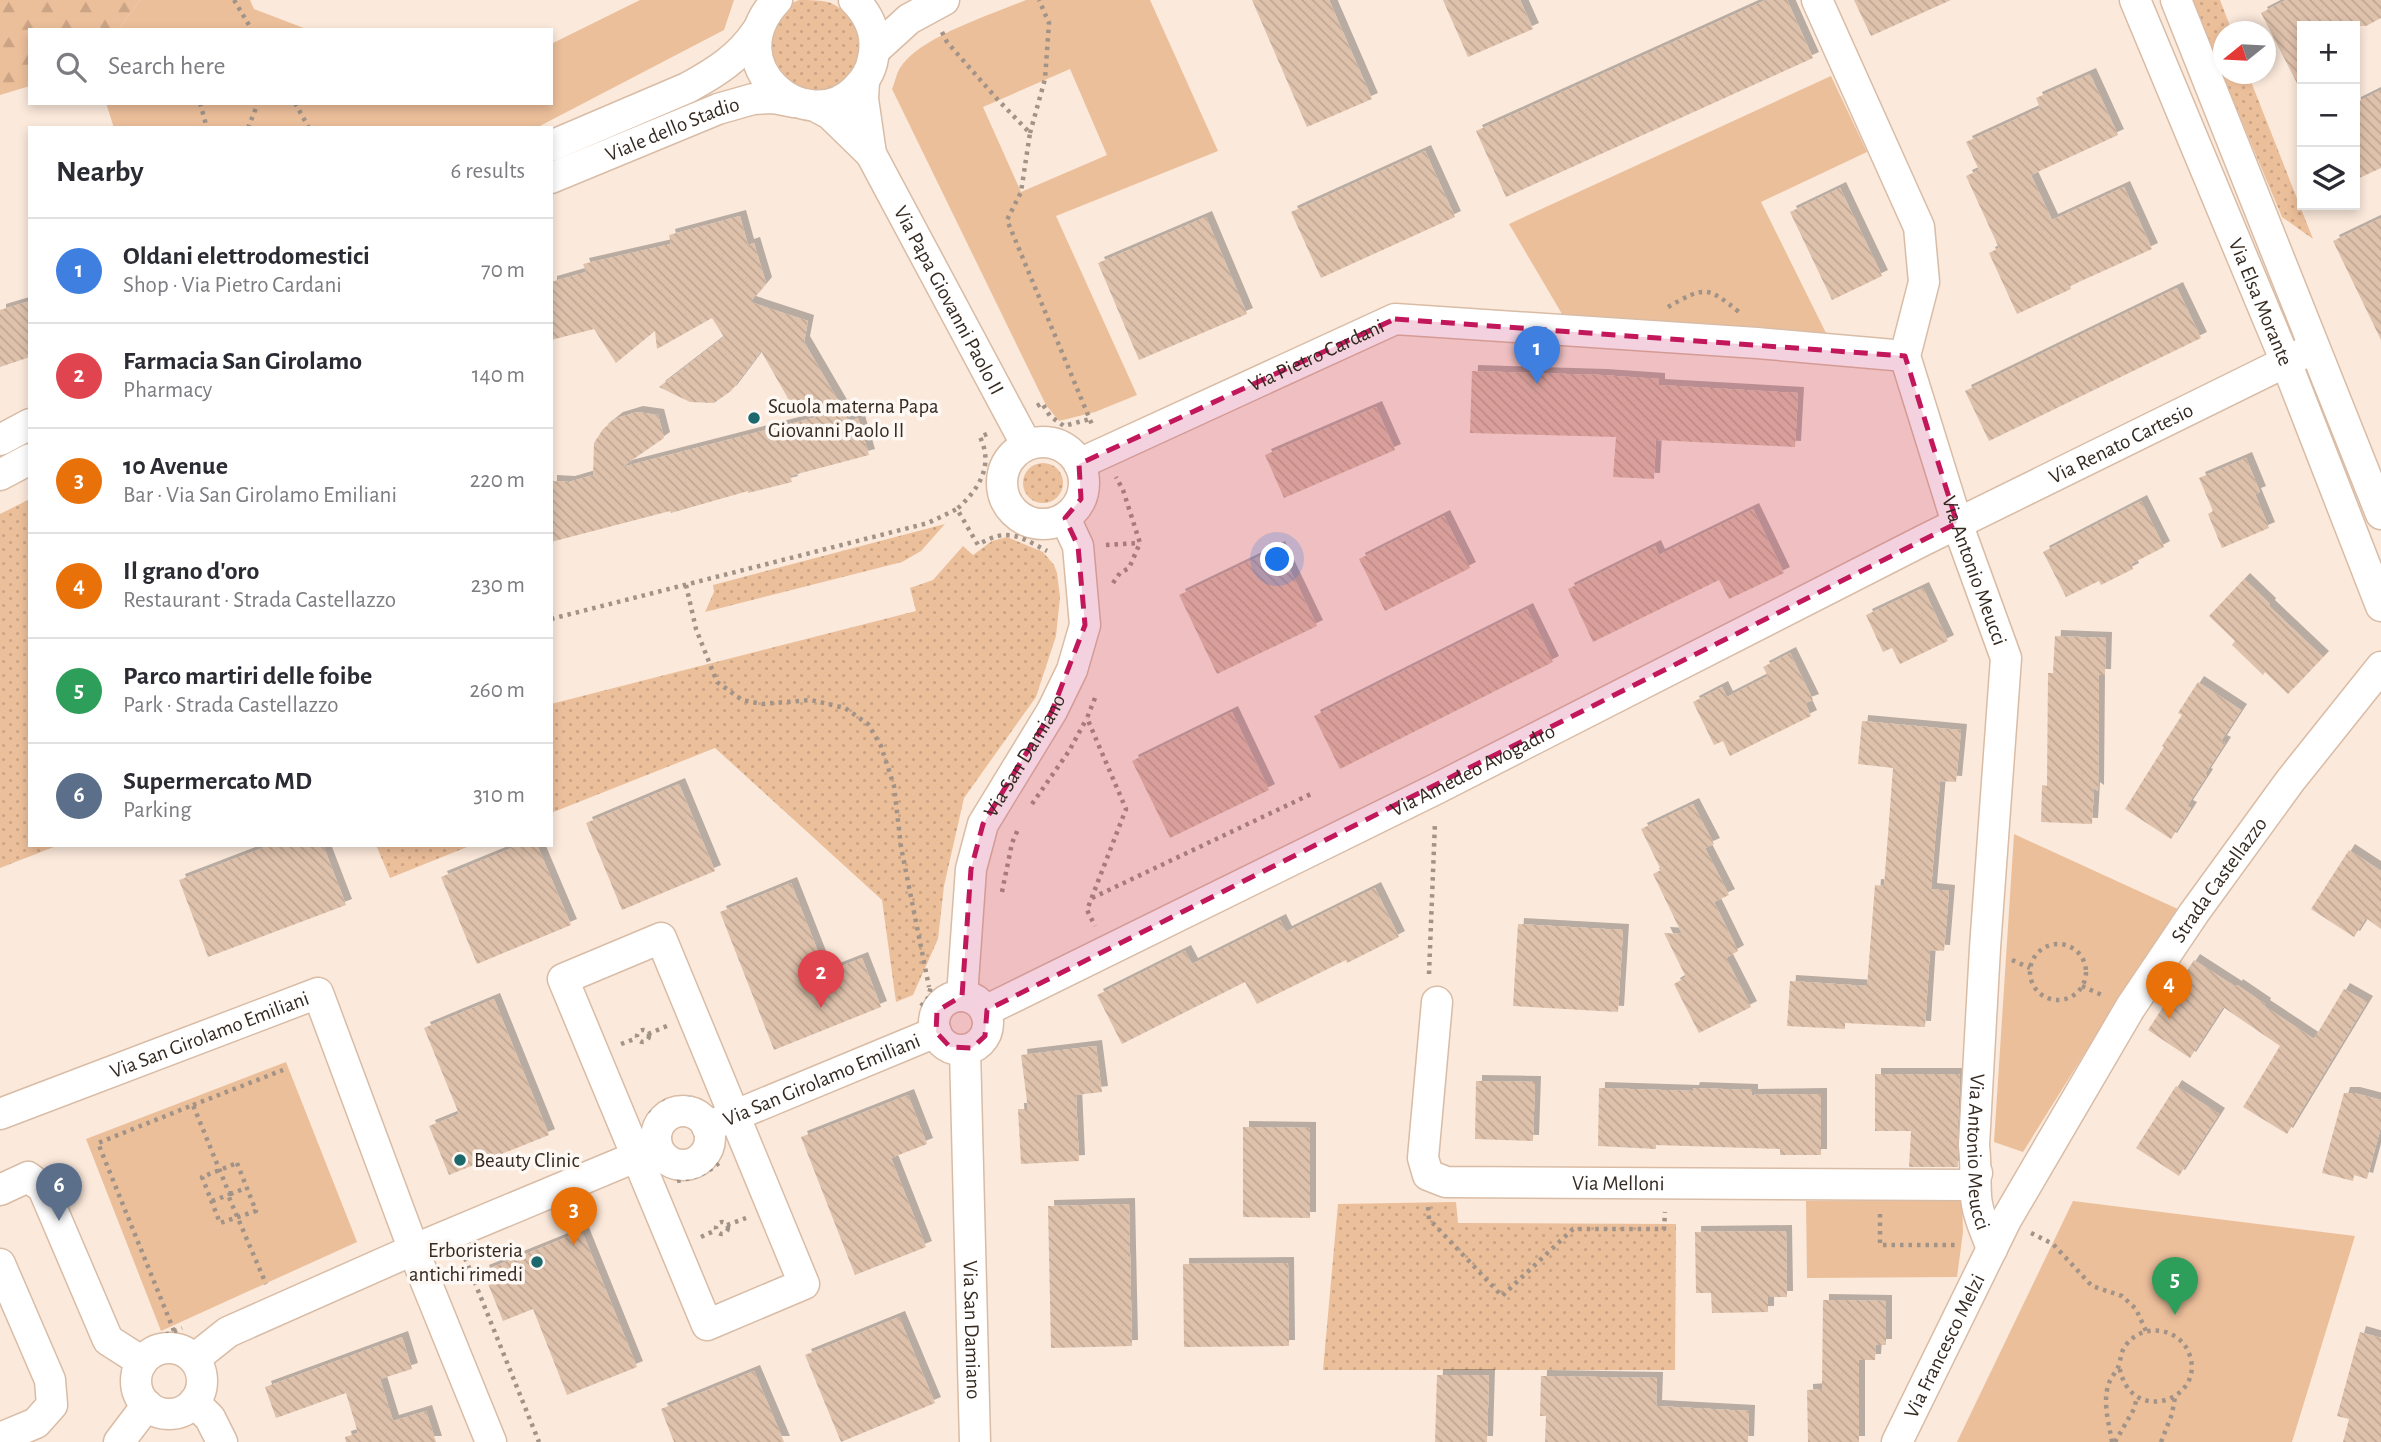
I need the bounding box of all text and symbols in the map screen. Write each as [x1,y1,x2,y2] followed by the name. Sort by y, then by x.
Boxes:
[2213,21,2276,84] north arrow
[2297,21,2360,210] map controls
[2297,21,2360,84] button: +
[28,28,553,105] search box
[52,48,90,86] icon: search
[108,53,226,79] text: Search here
[2297,84,2360,147] button: −
[602,93,742,165] street label: Viale dello Stadio
[2297,147,2360,210] button: layers
[56,157,144,187] text: Nearby
[451,160,525,183] text: 6 results
[890,203,1008,398] street label: Via Papa Giovanni Paolo II
[2225,235,2296,369] street label: Via Elsa Morante
[123,243,370,269] text: Oldani elettrodomestici
[75,259,83,282] text: 1
[481,259,525,282] text: 70 m
[123,274,342,297] text: Shop · Via Pietro Cardani
[1245,315,1387,396] street label: Via Pietro Cardani
[1514,326,1560,384] pin: 1
[123,348,362,374] text: Farmacia San Girolamo
[74,364,84,387] text: 2
[472,364,525,387] text: 140 m
[123,379,212,402] text: Pharmacy
[768,396,939,441] place label: Scuola materna Papa Giovanni Paolo II
[2046,399,2197,488] street label: Via Renato Cartesio
[746,410,762,426] marker: Scuola materna Papa Giovanni Paolo II
[123,453,228,479] text: 10 Avenue
[74,469,84,492] text: 3
[470,469,525,492] text: 220 m
[123,484,397,507] text: Bar · Via San Girolamo Emiliani
[1938,493,2010,648] street label: Via Antonio Meucci
[1260,542,1294,576] your location
[123,558,259,584] text: Il grano d'oro
[73,574,85,597] text: 4
[471,574,525,597] text: 230 m
[123,589,396,612] text: Restaurant · Strada Castellazzo
[123,663,372,689] text: Parco martiri delle foibe
[74,679,84,702] text: 5
[469,679,525,702] text: 260 m
[980,691,1069,821] street label: Via San Damiano
[123,694,339,717] text: Park · Strada Castellazzo
[1387,720,1559,821] street label: Via Amedeo Avogadro
[123,768,312,794] text: Supermercato MD
[73,784,85,807] text: 6
[473,784,525,807] text: 310 m
[123,799,191,822] text: Parking
[2167,813,2271,946] street label: Strada Castellazzo
[798,950,844,1008] pin: 2
[2146,961,2192,1019] pin: 4
[107,987,312,1082] street label: Via San Girolamo Emiliani
[720,1030,923,1130] street label: Via San Girolamo Emiliani
[1963,1073,1994,1233] street label: Via Antonio Meucci
[474,1150,579,1171] place label: Beauty Clinic
[452,1152,468,1168] marker: Beauty Clinic
[36,1163,82,1221] pin: 6
[1572,1173,1665,1194] street label: Via Melloni
[551,1187,597,1245] pin: 3
[409,1240,523,1285] place label: Erboristeria antichi rimedi
[529,1254,545,1270] marker: Erboristeria antichi rimedi
[2152,1257,2198,1315] pin: 5
[959,1260,984,1400] street label: Via San Damiano
[1900,1271,1989,1422] street label: Via Francesco Melzi

